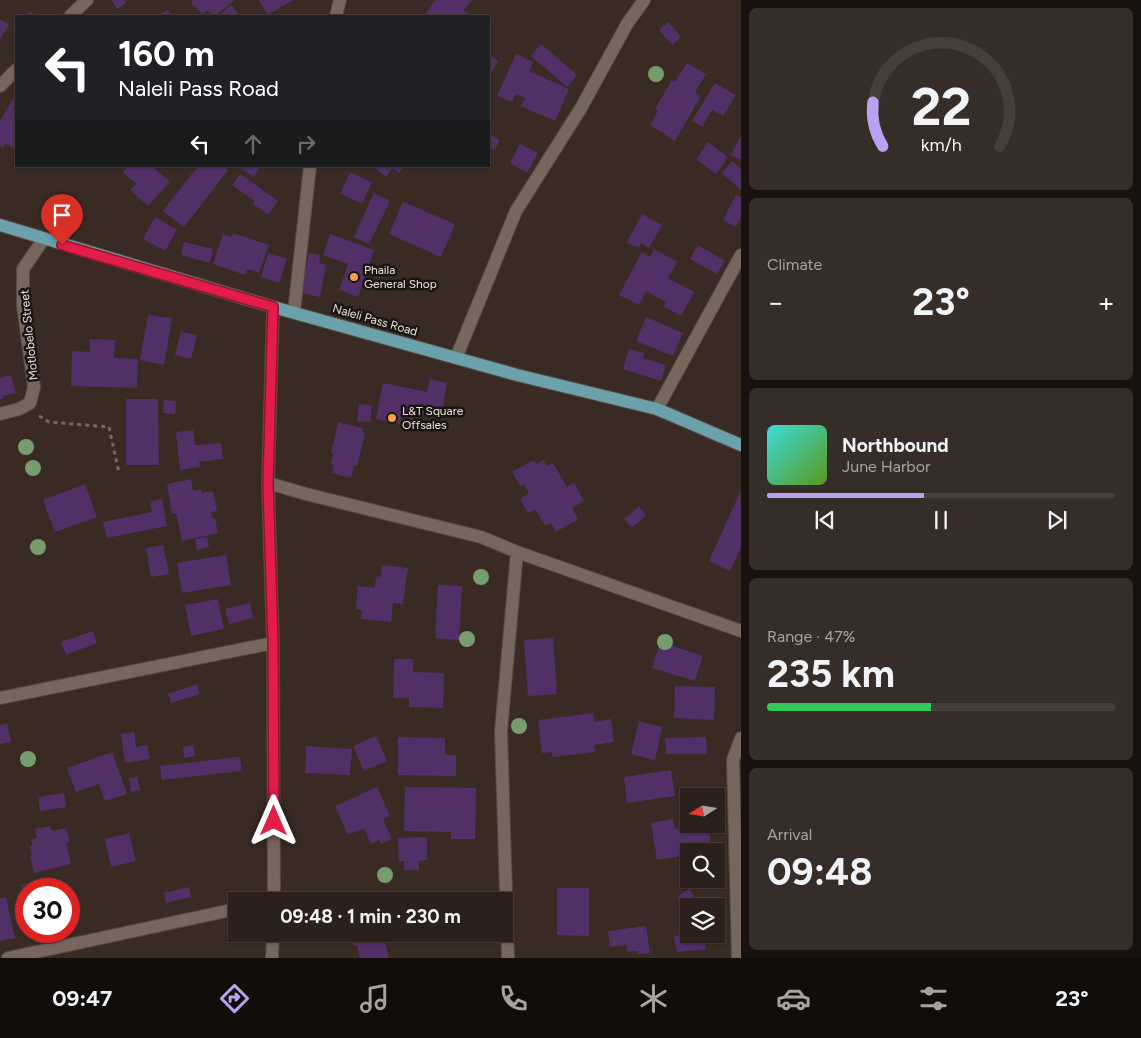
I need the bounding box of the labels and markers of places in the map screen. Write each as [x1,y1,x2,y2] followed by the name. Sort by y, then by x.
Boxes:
[41,194,83,245] pin
[364,263,437,291] place label: Phaila General Shop
[348,271,360,283] marker: Phaila General Shop
[402,404,464,432] place label: L&T Square Offsales
[386,412,398,424] marker: L&T Square Offsales

